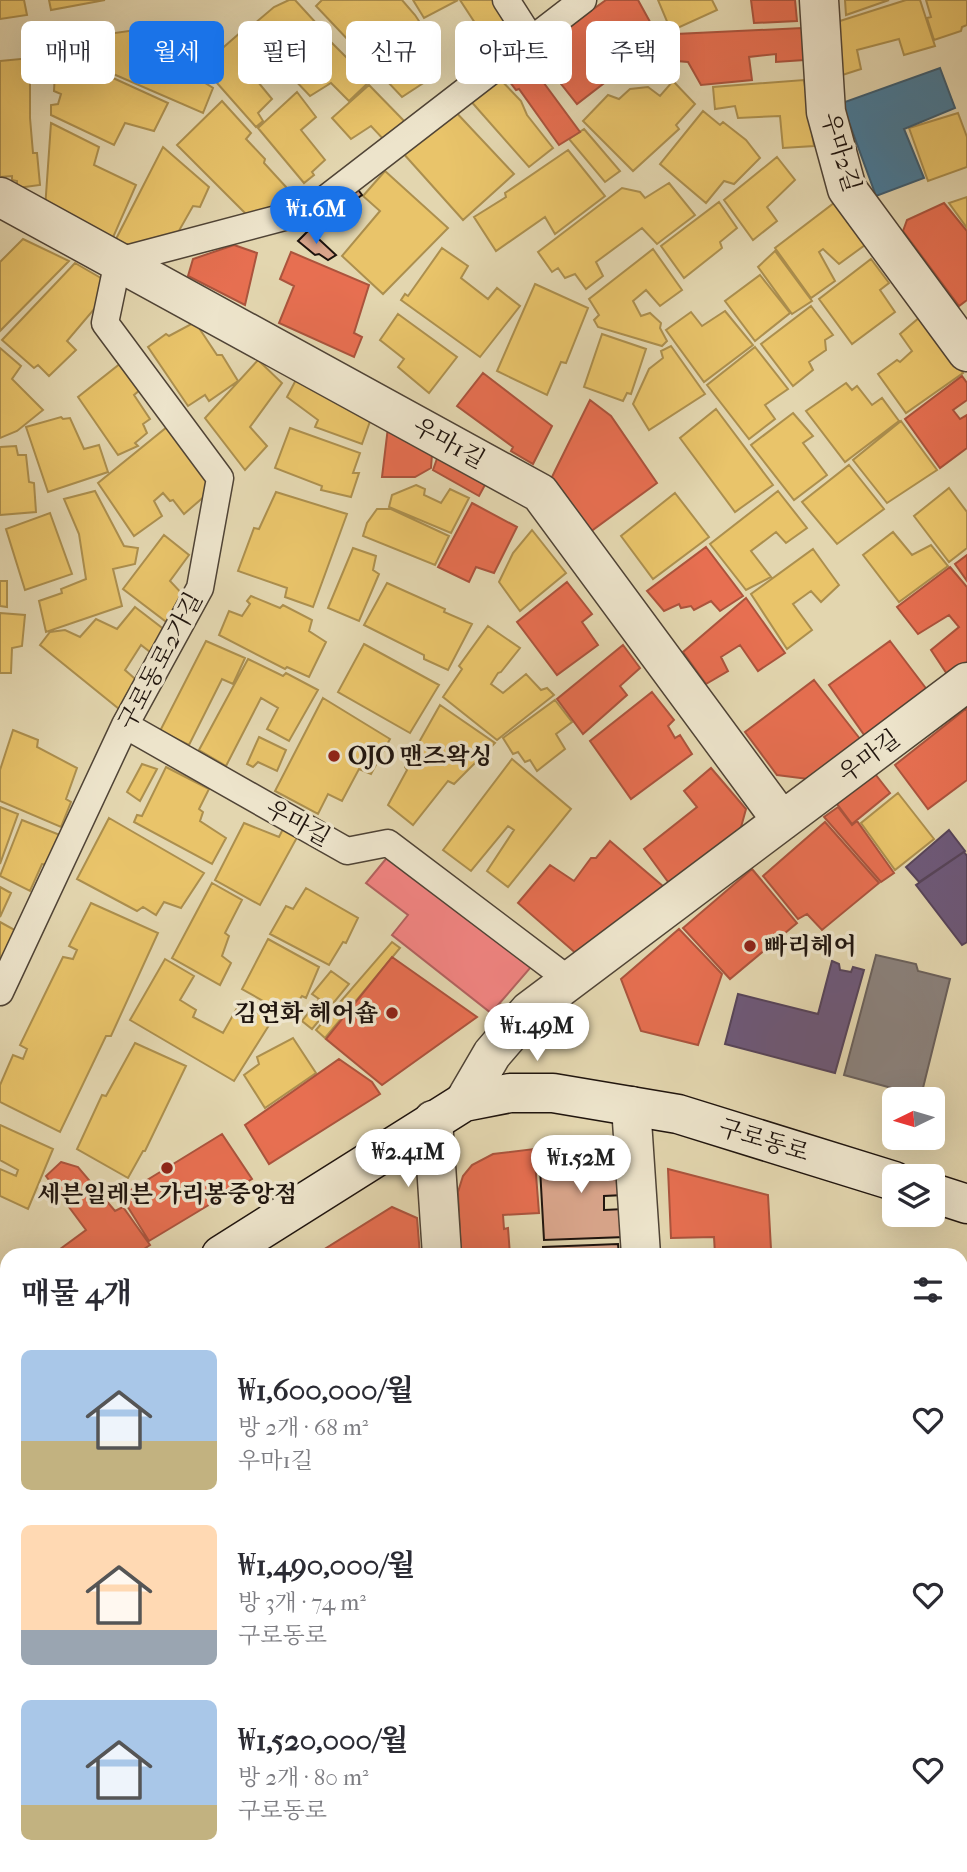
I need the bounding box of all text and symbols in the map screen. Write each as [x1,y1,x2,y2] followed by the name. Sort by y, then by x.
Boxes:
[21,21,115,84] chip: 매매
[129,21,224,84] chip: 월세
[238,21,332,84] chip: 필터
[346,21,441,84] chip: 신규
[455,21,572,84] chip: 아파트
[586,21,680,84] chip: 주택
[816,109,866,195] street label: 우마2길
[267,187,365,246] pin: ₩1.6M
[286,195,346,222] text: ₩1.6M
[408,412,490,474] street label: 우마1길
[112,588,208,734] street label: 구로동로2가길
[833,724,905,788] street label: 우마길
[348,742,492,770] place label: OJO 맨즈왁싱
[326,748,342,764] marker: OJO 맨즈왁싱
[261,794,335,852] street label: 우마길
[764,932,857,960] place label: 빠리헤어
[742,938,758,954] marker: 빠리헤어
[234,999,378,1027] place label: 김연화 헤어숍
[480,1004,594,1063] pin: ₩1.49M
[384,1005,400,1021] marker: 김연화 헤어숍
[500,1012,574,1039] text: ₩1.49M
[882,1087,945,1150] north arrow
[882,1087,945,1227] map controls
[716,1113,812,1167] street label: 구로동로
[351,1130,465,1189] pin: ₩2.41M
[524,1136,638,1195] pin: ₩1.52M
[371,1138,445,1165] text: ₩2.41M
[547,1144,615,1171] text: ₩1.52M
[159,1160,175,1176] marker: 세븐일레븐 가리봉중앙점
[882,1164,945,1227] button: layers
[37,1180,297,1208] place label: 세븐일레븐 가리봉중앙점
[909,1271,947,1309] icon: filters
[21,1276,132,1311] text: 매물 4개
[238,1373,414,1408] text: ₩1,600,000/월
[77,1378,161,1462] icon: home
[909,1401,947,1439] icon: heart
[238,1414,368,1441] text: 방 2개 · 68 m²
[238,1447,313,1474] text: 우마1길
[238,1548,416,1583] text: ₩1,490,000/월
[77,1553,161,1637] icon: home
[909,1576,947,1614] icon: heart
[238,1589,366,1616] text: 방 3개 · 74 m²
[238,1622,327,1649] text: 구로동로
[238,1723,408,1758] text: ₩1,520,000/월
[77,1728,161,1812] icon: home
[909,1751,947,1789] icon: heart
[238,1764,368,1791] text: 방 2개 · 80 m²
[238,1797,327,1824] text: 구로동로

